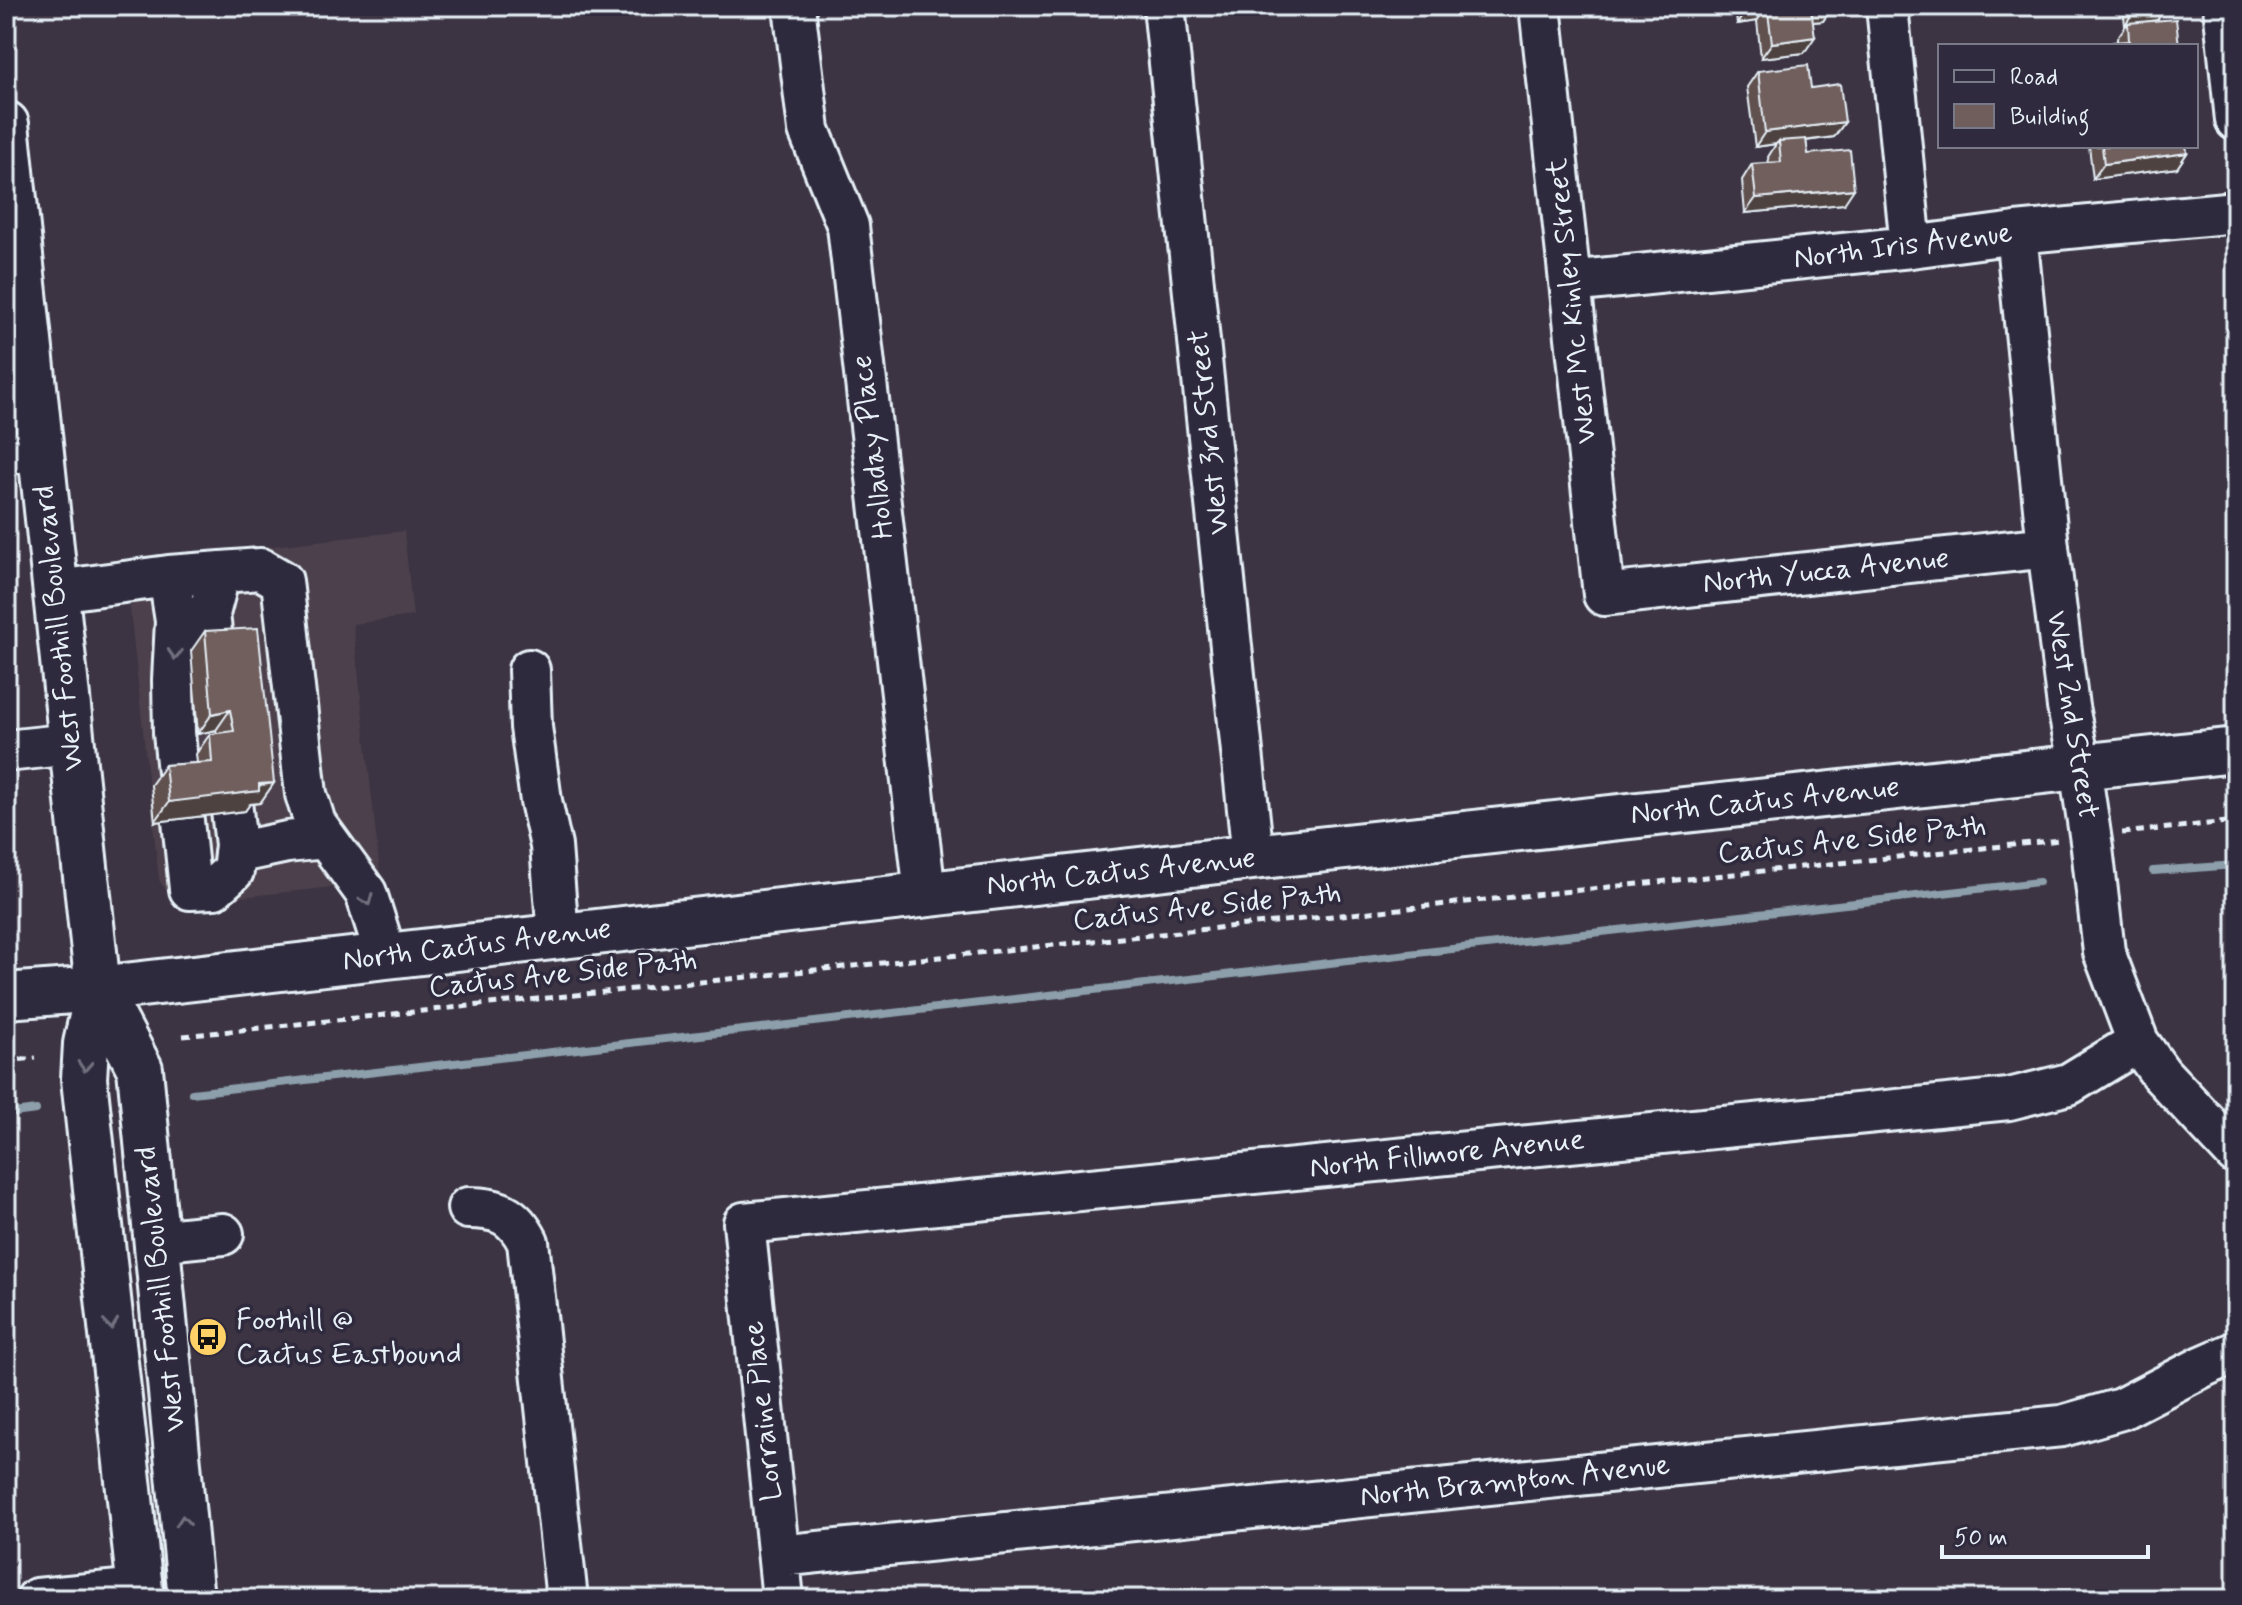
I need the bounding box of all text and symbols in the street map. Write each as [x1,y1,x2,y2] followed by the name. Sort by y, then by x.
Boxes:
[1938,44,2198,148] legend
[2010,62,2058,93] text: Road
[2010,102,2090,136] text: Building
[1538,156,1606,446] street label: West Mc Kinley Street
[1791,213,2015,279] street label: North Iris Avenue
[1179,328,1239,536] street label: West 3rd Street
[842,353,904,541] street label: Holladay Place
[25,483,93,773] street label: West Foothill Boulevard
[1701,539,1951,603] street label: North Yucca Avenue
[2036,608,2108,822] street label: West 2nd Street
[166,648,183,661] one-way arrow
[1628,767,1902,835] street label: North Cactus Avenue
[1716,807,1988,873] street label: Cactus Ave Side Path
[984,838,1258,906] street label: North Cactus Avenue
[1071,874,1343,940] street label: Cactus Ave Side Path
[357,891,373,906] one-way arrow
[340,909,614,981] street label: North Cactus Avenue
[427,941,699,1007] street label: Cactus Ave Side Path
[76,1060,93,1072] one-way arrow
[1308,1120,1586,1188] street label: North Fillmore Avenue
[127,1144,195,1434] street label: West Foothill Boulevard
[236,1301,462,1374] place label: Foothill @ Cactus Eastbound
[187,1316,229,1358] bus stop icon: Foothill @ Cactus Eastbound
[102,1318,119,1331] one-way arrow
[734,1319,792,1503] street label: Lorraine Place
[1358,1445,1672,1517] street label: North Brampton Avenue
[1942,1509,2148,1559] scale bar
[175,1514,192,1527] one-way arrow
[1954,1523,2008,1554] text: 50 m

